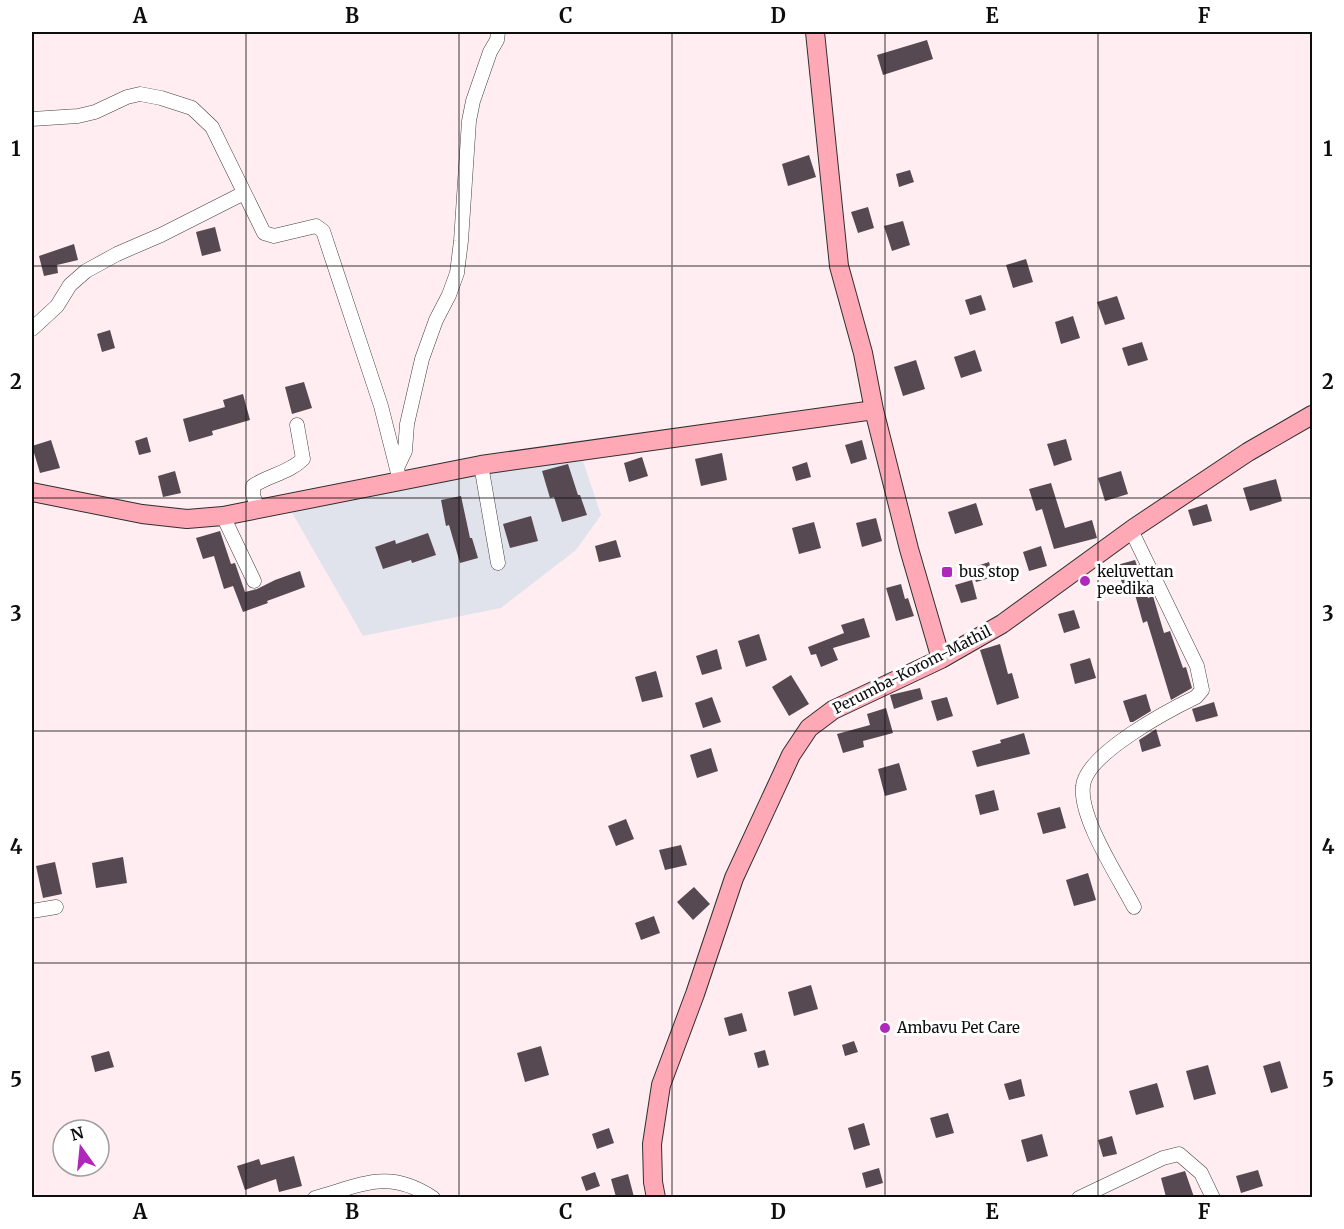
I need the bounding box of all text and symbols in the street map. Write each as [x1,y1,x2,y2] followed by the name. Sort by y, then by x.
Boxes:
[132,3,148,28] text: A
[345,3,359,28] text: B
[559,3,573,28] text: C
[770,3,786,28] text: D
[985,3,999,28] text: E
[1198,3,1211,28] text: F
[11,136,21,161] text: 1
[1323,136,1333,161] text: 1
[10,369,22,394] text: 2
[1322,369,1334,394] text: 2
[958,562,1019,581] place label: bus stop
[1097,562,1174,598] place label: keluvettan peedika
[940,565,954,579] marker: bus stop
[1078,574,1092,588] marker: keluvettan peedika
[10,601,22,626] text: 3
[1322,601,1334,626] text: 3
[829,621,995,718] street label: Perumba-Korom-Mathil
[10,834,23,859] text: 4
[1322,834,1335,859] text: 4
[896,1018,1020,1037] place label: Ambavu Pet Care
[878,1021,892,1035] marker: Ambavu Pet Care
[10,1067,22,1092] text: 5
[1322,1067,1334,1092] text: 5
[51,1118,111,1178] north arrow
[68,1122,86,1145] text: N
[132,1199,148,1224] text: A
[345,1199,359,1224] text: B
[559,1199,573,1224] text: C
[770,1199,786,1224] text: D
[985,1199,999,1224] text: E
[1198,1199,1211,1224] text: F

